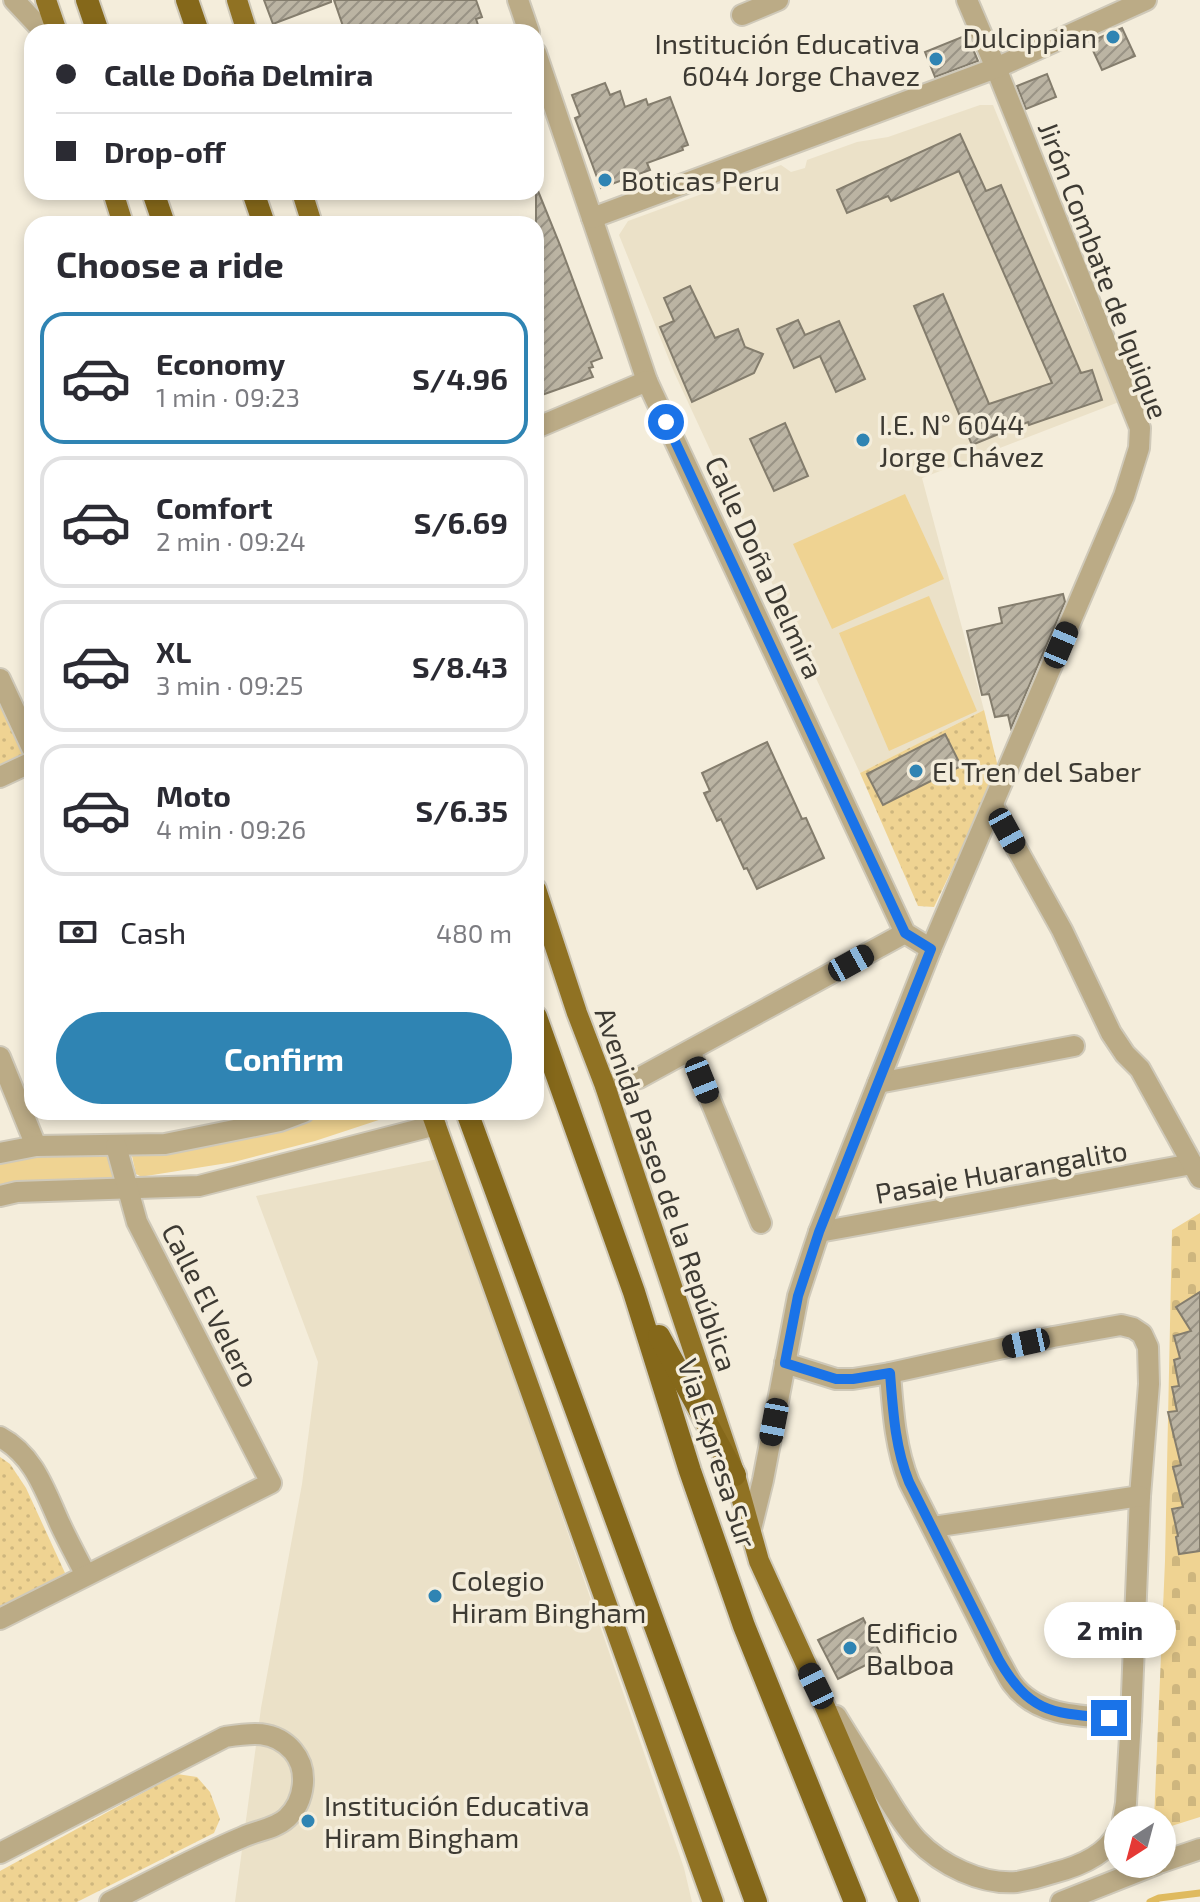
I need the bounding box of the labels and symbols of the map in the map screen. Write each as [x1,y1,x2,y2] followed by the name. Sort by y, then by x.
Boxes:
[962,20,1097,54] place label: Dulcippian
[654,26,920,92] place label: Institución Educativa 6044 Jorge Chavez
[1104,28,1122,46] marker: Dulcippian
[927,50,945,68] marker: Institución Educativa 6044 Jorge Chavez
[1032,116,1176,424] street label: Jirón Combate de Iquique
[621,163,780,197] place label: Boticas Peru
[596,171,614,189] marker: Boticas Peru
[648,404,684,440] route start
[879,407,1044,473] place label: I.E. N° 6044 Jorge Chávez
[854,431,872,449] marker: I.E. N° 6044 Jorge Chávez
[699,450,831,684] street label: Calle Doña Delmira
[1041,618,1081,672] car
[932,754,1141,788] place label: El Tren del Saber
[907,762,925,780] marker: El Tren del Saber
[985,804,1029,858] car
[824,941,878,985] car
[589,1003,745,1375] street label: Avenida Paseo de la República
[682,1053,722,1107] car
[872,1132,1130,1210] street label: Pasaje Huarangalito
[155,1217,267,1393] street label: Calle El Velero
[1000,1326,1052,1360] car
[671,1354,765,1552] street label: Via Expresa Sur
[758,1396,790,1448] car
[451,1563,646,1629] place label: Colegio Hiram Bingham
[426,1587,444,1605] marker: Colegio Hiram Bingham
[1043,1602,1175,1658] callout: 2 min
[866,1615,958,1681] place label: Edificio Balboa
[841,1639,859,1657] marker: Edificio Balboa
[795,1659,837,1713] car
[1091,1700,1127,1736] route end
[324,1788,590,1854] place label: Institución Educativa Hiram Bingham
[1104,1806,1176,1878] north arrow
[299,1812,317,1830] marker: Institución Educativa Hiram Bingham

